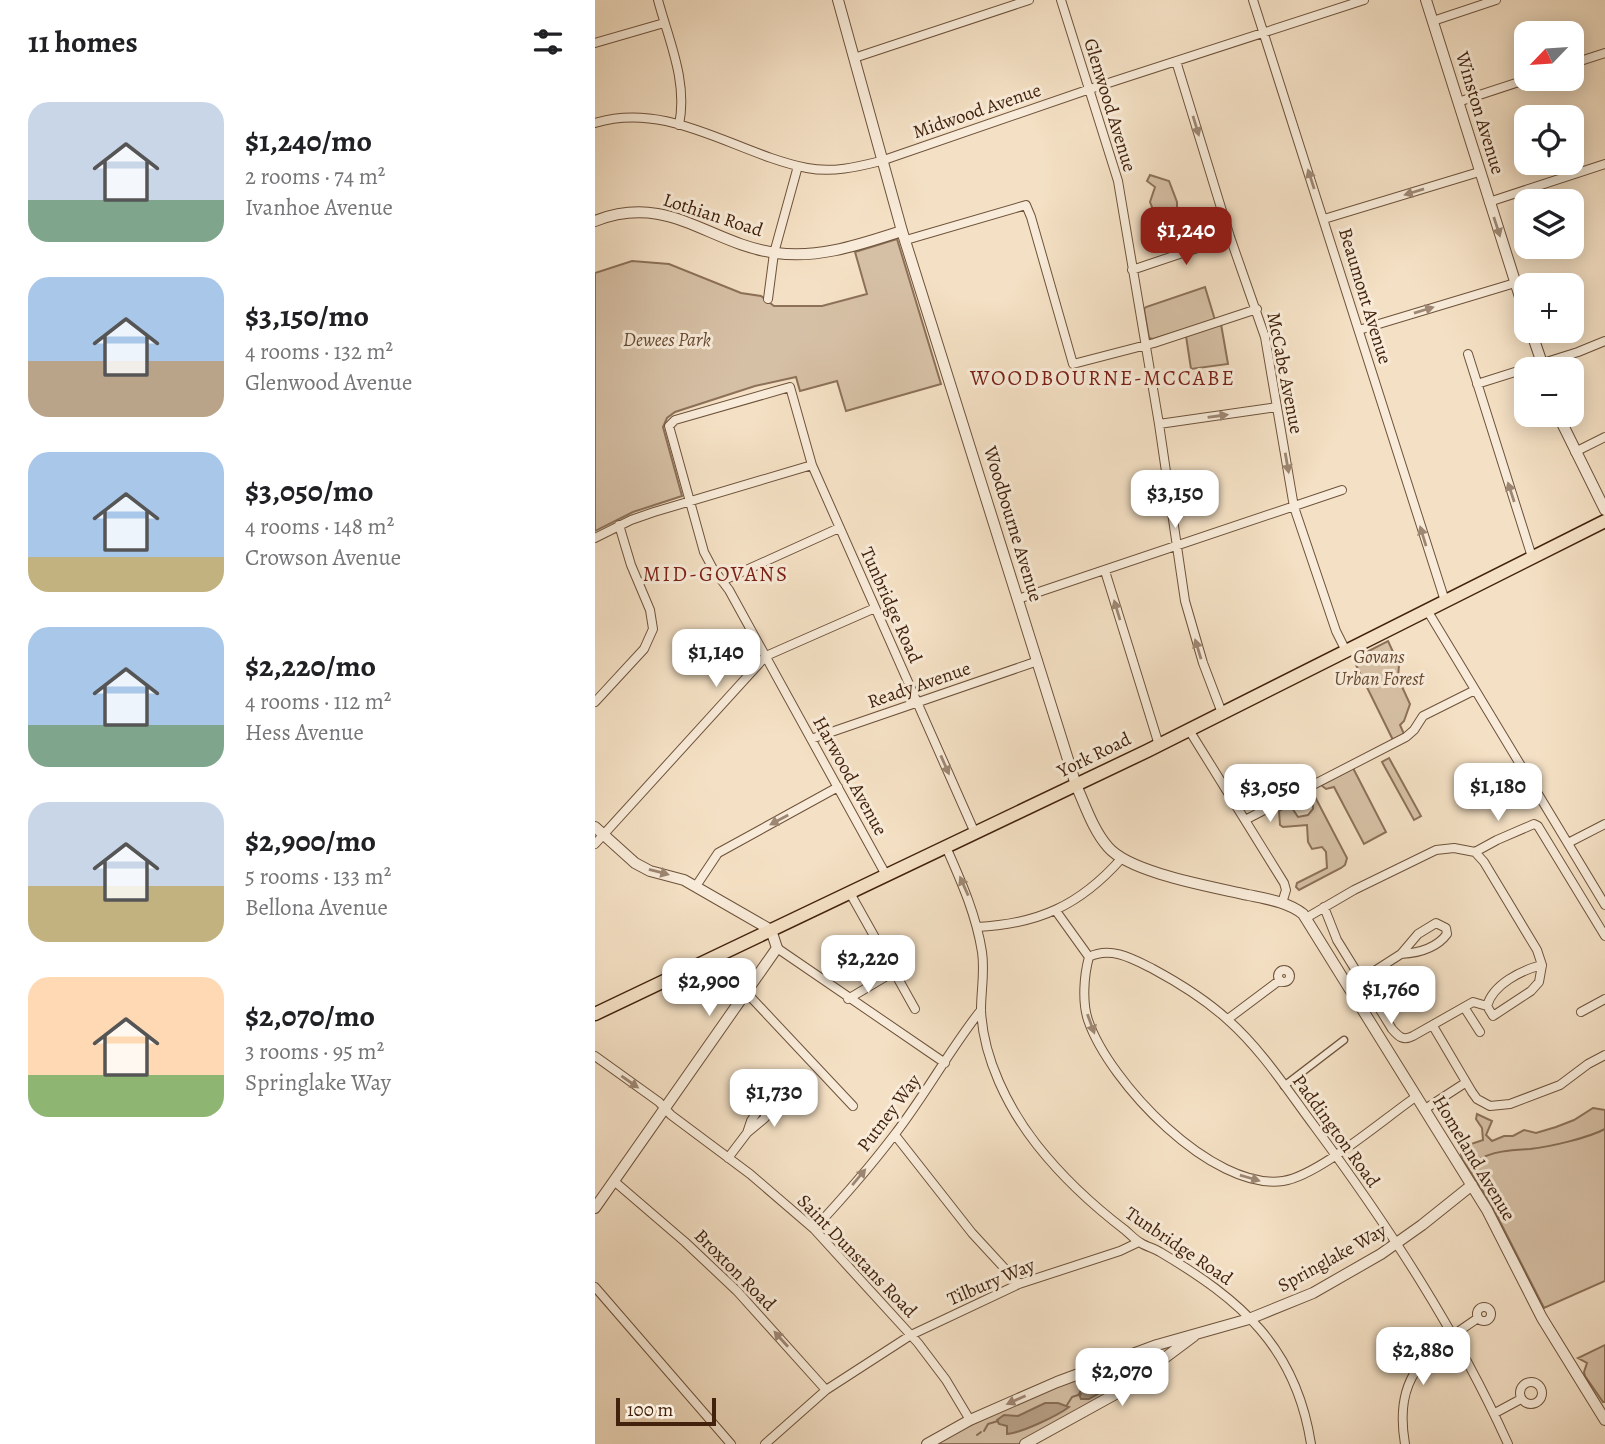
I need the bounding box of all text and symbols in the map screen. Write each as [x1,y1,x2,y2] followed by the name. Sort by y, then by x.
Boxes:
[1514,21,1584,91] north arrow
[1514,21,1584,427] map controls
[28,22,138,62] text: 11 homes
[529,23,567,61] icon: filters
[1077,35,1143,175] street label: Glenwood Avenue
[1449,48,1511,177] street label: Winston Avenue
[909,77,1045,145] street label: Midwood Avenue
[1514,105,1584,175] button: locate
[1192,116,1202,137] one-way arrow
[245,121,372,161] text: $1,240/mo
[84,130,168,214] icon: home
[245,161,385,192] text: 2 rooms · 74 m²
[1305,168,1316,189] one-way arrow
[660,187,767,244] street label: Lothian Road
[1403,187,1424,197] one-way arrow
[1514,189,1584,259] button: layers
[245,192,393,223] text: Ivanhoe Avenue
[1129,208,1243,267] pin: $1,240
[1157,214,1215,245] text: $1,240
[1492,216,1502,237] one-way arrow
[1332,225,1398,367] street label: Beaumont Avenue
[1514,273,1584,343] button: +
[245,296,369,336] text: $3,150/mo
[1414,304,1435,314] one-way arrow
[84,305,168,389] icon: home
[1261,310,1309,436] street label: McCabe Avenue
[623,327,711,353] park label: Dewees Park
[245,336,393,367] text: 4 rooms · 132 m²
[1514,357,1584,427] button: −
[969,364,1236,392] district label: WOODBOURNE-MCCABE
[245,367,412,398] text: Glenwood Avenue
[1207,410,1229,421] one-way arrow
[977,442,1049,605] street label: Woodbourne Avenue
[1282,453,1293,475] one-way arrow
[1118,470,1232,530] pin: $3,150
[245,471,373,511] text: $3,050/mo
[1147,477,1203,508] text: $3,150
[84,480,168,564] icon: home
[1506,482,1516,503] one-way arrow
[245,511,394,542] text: 4 rooms · 148 m²
[1417,526,1427,547] one-way arrow
[245,542,401,573] text: Crowson Avenue
[854,543,928,668] street label: Tunbridge Road
[643,560,789,588] district label: MID-GOVANS
[1111,599,1122,620] one-way arrow
[659,630,773,689] pin: $1,140
[688,636,744,667] text: $1,140
[1193,638,1203,659] one-way arrow
[1334,644,1426,692] park label: Govans Urban Forest
[245,646,376,686] text: $2,220/mo
[84,655,168,739] icon: home
[864,655,974,715] street label: Ready Avenue
[245,686,391,717] text: 4 rooms · 112 m²
[806,712,894,840] street label: Harwood Avenue
[245,717,364,748] text: Hess Avenue
[1052,726,1136,784] street label: York Road
[939,755,951,775] one-way arrow
[1213,764,1327,824] pin: $3,050
[1441,764,1555,823] pin: $1,180
[1470,770,1526,801] text: $1,180
[1240,771,1300,802] text: $3,050
[768,814,788,826] one-way arrow
[245,821,376,861] text: $2,900/mo
[84,830,168,914] icon: home
[245,861,391,892] text: 5 rooms · 133 m²
[648,867,670,878] one-way arrow
[958,876,969,897] one-way arrow
[245,892,388,923] text: Bellona Avenue
[811,936,925,995] pin: $2,220
[837,942,899,973] text: $2,220
[652,958,766,1018] pin: $2,900
[678,965,740,996] text: $2,900
[1334,967,1448,1026] pin: $1,760
[1362,973,1420,1004] text: $1,760
[245,996,375,1036] text: $2,070/mo
[84,1005,168,1089] icon: home
[1086,1013,1097,1034] one-way arrow
[245,1036,384,1067] text: 3 rooms · 95 m²
[245,1067,391,1098] text: Springlake Way
[851,1068,927,1157] street label: Putney Way
[1286,1069,1386,1194] street label: Paddington Road
[717,1070,831,1129] pin: $1,730
[621,1075,639,1089] one-way arrow
[746,1076,802,1107] text: $1,730
[1426,1090,1522,1226] street label: Homeland Avenue
[851,1169,866,1186] one-way arrow
[1239,1173,1260,1183] one-way arrow
[791,1189,923,1324] street label: Saint Dunstans Road
[1120,1200,1238,1292] street label: Tunbridge Road
[1273,1217,1392,1299] street label: Springlake Way
[688,1223,782,1317] street label: Broxton Road
[943,1252,1039,1312] street label: Tilbury Way
[1366,1328,1480,1387] pin: $2,880
[774,1330,789,1347] one-way arrow
[1392,1334,1454,1365] text: $2,880
[1065,1348,1179,1408] pin: $2,070
[1092,1355,1152,1386] text: $2,070
[616,1395,716,1427] scale bar
[1005,1395,1026,1406] one-way arrow
[627,1397,673,1423] text: 100 m

